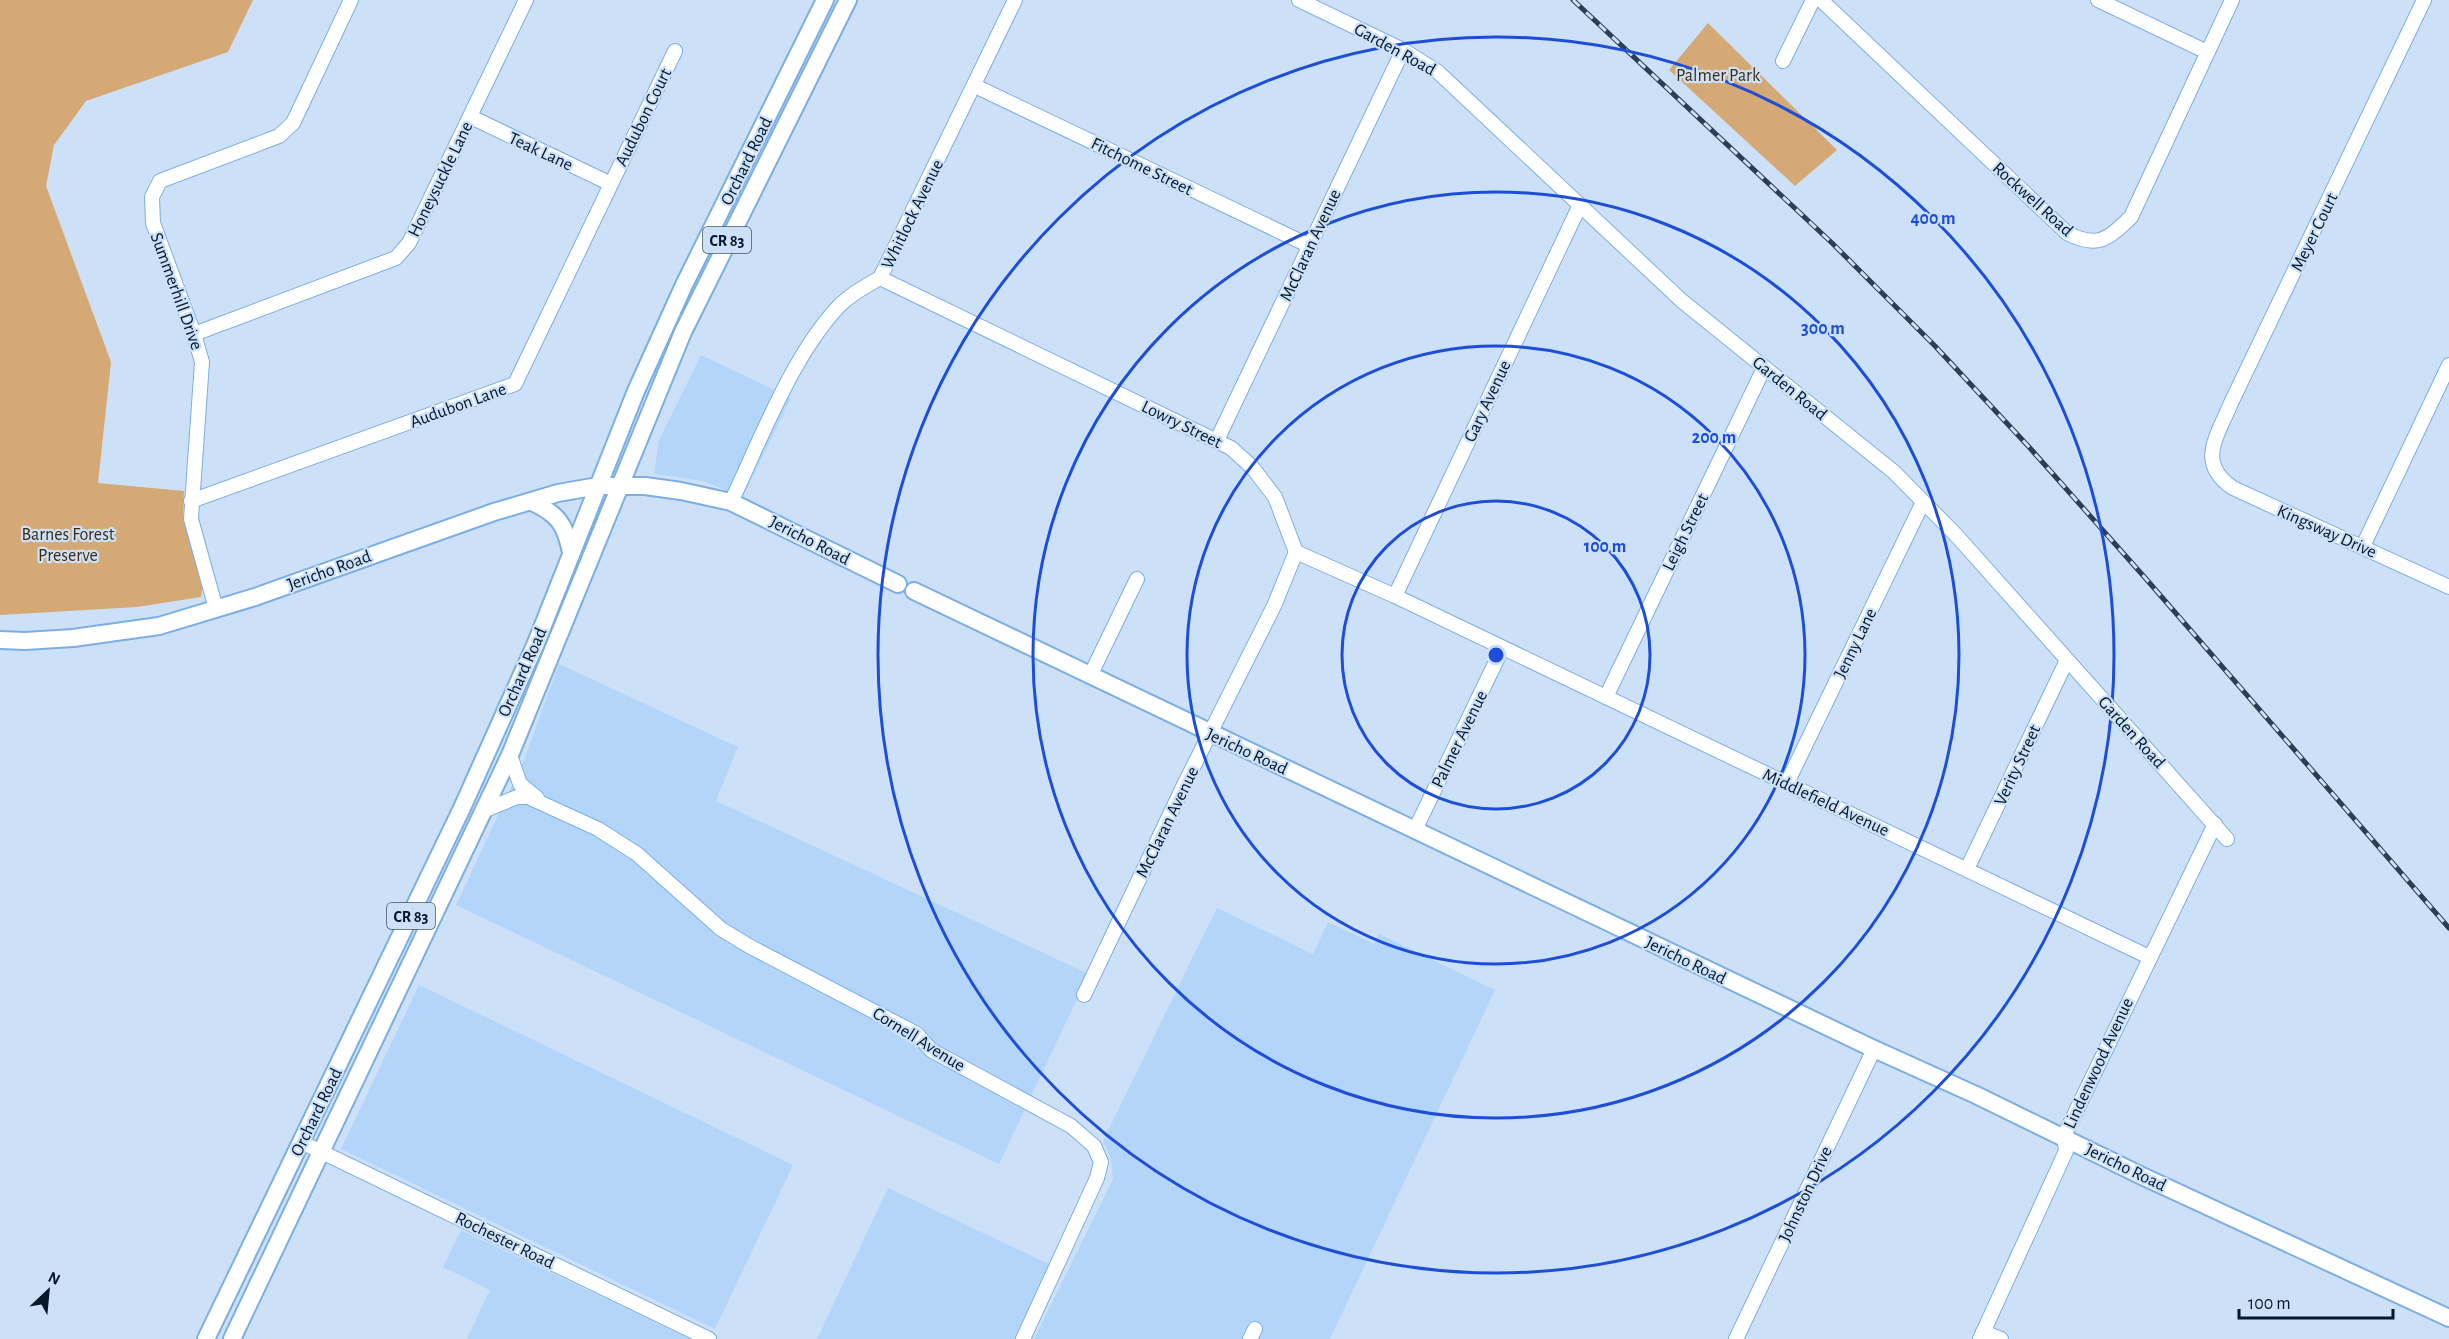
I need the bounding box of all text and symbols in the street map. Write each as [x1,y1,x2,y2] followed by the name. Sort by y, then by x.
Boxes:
[1351,20,1438,80] street label: Garden Road
[613,66,675,169] street label: Audubon Court
[1676,67,1761,85] park label: Palmer Park
[718,115,776,208] street label: Orchard Road
[405,119,477,240] street label: Honeysuckle Lane
[506,129,575,175] street label: Teak Lane
[1088,135,1195,199] street label: Fitchome Street
[879,157,947,272] street label: Whitlock Avenue
[1989,159,2076,240] street label: Rockwell Road
[1277,187,1345,304] street label: McClaran Avenue
[2288,190,2342,275] street label: Meyer Court
[1910,210,1956,228] text: 400 m
[703,227,751,253] road number: CR 83
[147,230,206,352] street label: Summerhill Drive
[1801,320,1845,338] text: 300 m
[1749,353,1830,424] street label: Garden Road
[1461,358,1515,445] street label: Gary Avenue
[408,380,509,432] street label: Audubon Lane
[1139,398,1225,452] street label: Lowry Street
[1692,429,1736,447] text: 200 m
[1660,491,1712,574] street label: Leigh Street
[2274,502,2379,562] street label: Kingsway Drive
[766,513,853,569] street label: Jericho Road
[21,526,115,565] park label: Barnes Forest Preserve
[1584,538,1626,556] text: 100 m
[285,548,374,594] street label: Jericho Road
[1831,606,1881,681] street label: Jenny Lane
[495,625,551,720] street label: Orchard Road
[1486,645,1506,665] centre of rings
[1429,688,1491,791] street label: Palmer Avenue
[2094,693,2168,772] street label: Garden Road
[1991,722,2044,808] street label: Verity Street
[1203,725,1290,779] street label: Jericho Road
[1133,764,1203,881] street label: McClaran Avenue
[1759,766,1892,840] street label: Middlefield Avenue
[387,903,435,929] road number: CR 83
[1642,934,1729,988] street label: Jericho Road
[2061,995,2137,1132] street label: Lindenwood Avenue
[869,1004,968,1075] street label: Cornell Avenue
[288,1066,346,1159] street label: Orchard Road
[2082,1141,2169,1195] street label: Jericho Road
[1776,1144,1836,1245] street label: Johnston Drive
[452,1209,557,1273] street label: Rochester Road
[18,1261,78,1321] north arrow
[46,1269,63,1288] text: N
[2239,1282,2394,1320] scale bar
[2248,1295,2291,1313] text: 100 m

